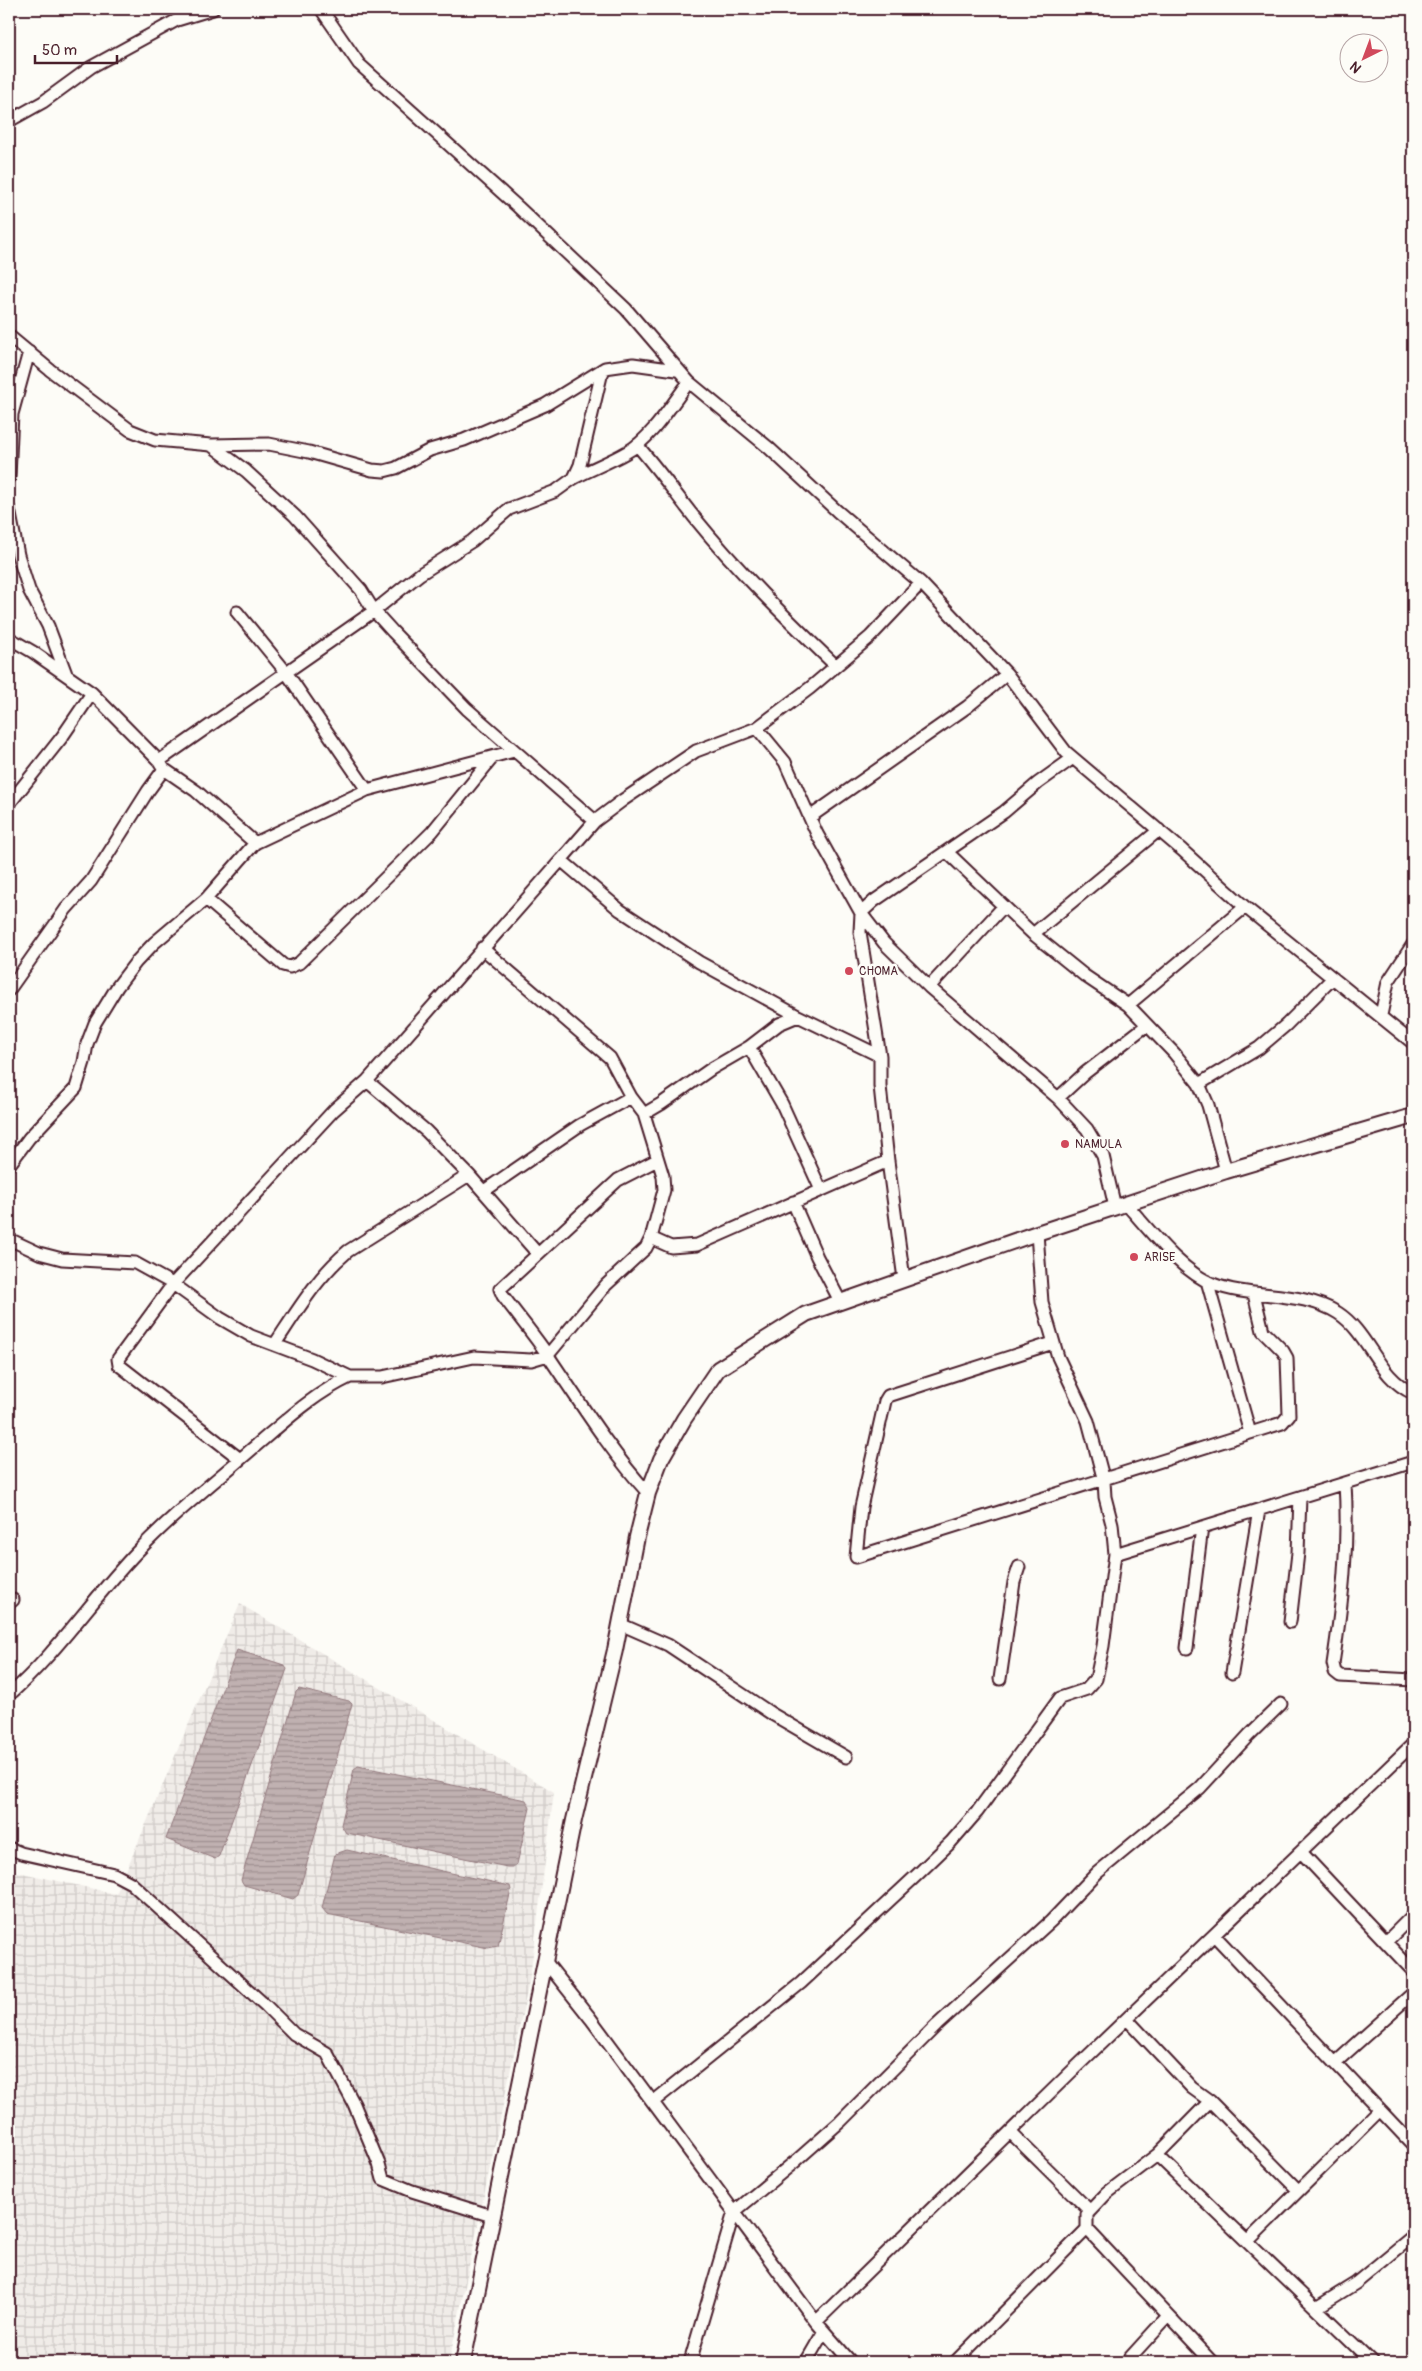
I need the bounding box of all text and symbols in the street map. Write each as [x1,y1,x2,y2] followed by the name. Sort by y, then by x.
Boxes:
[35,32,118,64] scale bar
[1340,32,1390,82] north arrow
[42,41,77,60] text: 50 m
[1346,58,1365,77] text: N
[859,964,898,979] place label: CHOMA
[843,965,855,977] marker: CHOMA
[1075,1137,1122,1152] place label: NAMULA
[1059,1138,1071,1150] marker: NAMULA
[1144,1250,1175,1265] place label: ARISE
[1128,1251,1140,1263] marker: ARISE

